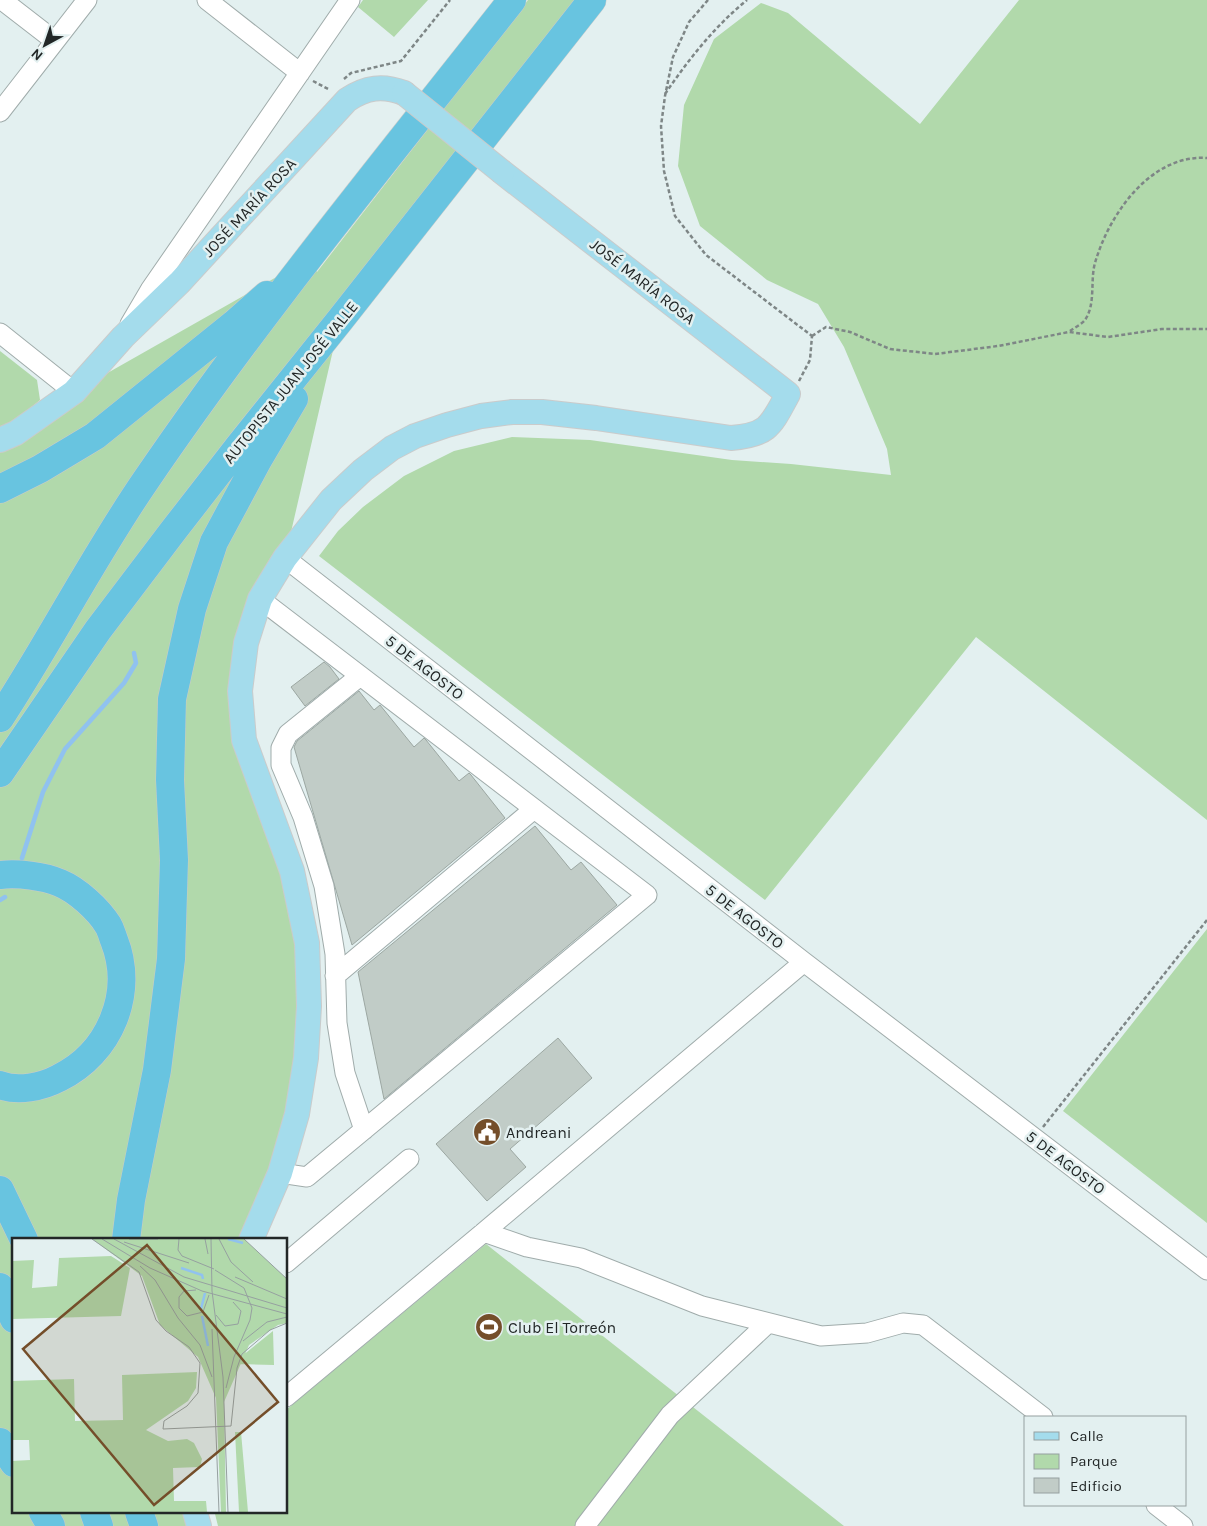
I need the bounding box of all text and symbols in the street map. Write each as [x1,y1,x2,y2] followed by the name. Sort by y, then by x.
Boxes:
[20,20,70,70] north arrow
[28,45,46,64] text: N
[199,154,300,261] street label: JOSÉ MARÍA ROSA
[586,234,699,328] street label: JOSÉ MARÍA ROSA
[219,297,362,467] street label: AUTOPISTA JUAN JOSÉ VALLE
[382,631,468,704] street label: 5 DE AGOSTO
[702,880,788,953] street label: 5 DE AGOSTO
[472,1117,502,1147] public building icon: Andreani
[506,1123,572,1142] place label: Andreani
[1022,1127,1109,1198] street label: 5 DE AGOSTO
[12,1238,288,1514] inset map
[474,1312,504,1342] sports icon: Club El Torreón
[508,1318,616,1337] place label: Club El Torreón
[1024,1416,1187,1506] legend
[1070,1427,1104,1445] text: Calle
[1070,1452,1118,1470] text: Parque
[1070,1477,1122,1495] text: Edificio

